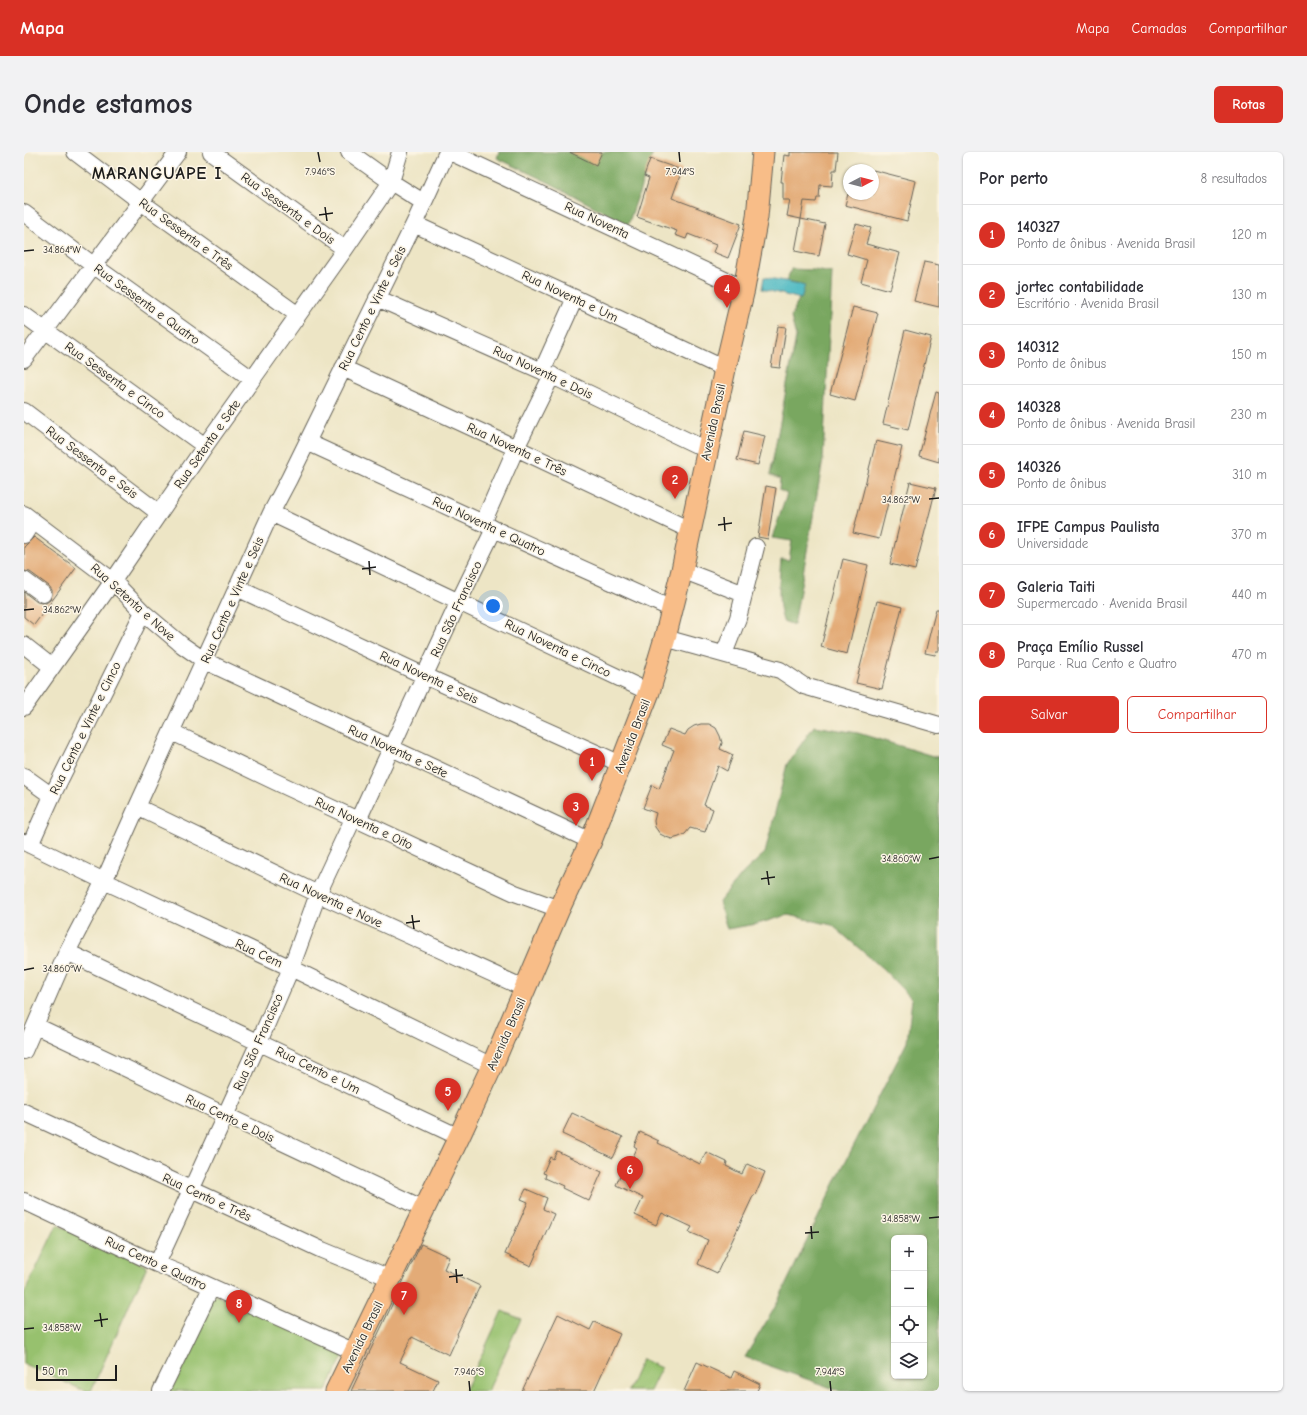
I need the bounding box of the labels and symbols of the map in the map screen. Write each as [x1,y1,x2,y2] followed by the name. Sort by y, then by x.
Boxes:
[92,164,222,183] district label: MARANGUAPE I
[843,164,879,200] north arrow
[305,166,335,178] text: 7.946°S
[665,166,695,178] text: 7.944°S
[238,169,338,247] street label: Rua Sessenta e Dois
[136,195,236,273] street label: Rua Sessenta e Três
[562,198,632,242] street label: Rua Noventa
[335,243,409,373] street label: Rua Cento e Vinte e Seis
[43,244,81,256] text: 34.864°W
[91,261,203,347] street label: Rua Sessenta e Quatro
[519,267,621,325] street label: Rua Noventa e Um
[714,275,740,308] pin: 4
[62,339,168,421] street label: Rua Sessenta e Cinco
[491,342,595,402] street label: Rua Noventa e Dois
[698,382,728,462] street label: Avenida Brasil
[171,396,244,491] street label: Rua Setenta e Sete
[465,419,569,479] street label: Rua Noventa e Três
[43,423,141,501] street label: Rua Sessenta e Seis
[662,466,688,499] pin: 2
[430,493,548,559] street label: Rua Noventa e Quatro
[882,494,921,506] text: 34.862°W
[197,534,267,666] street label: Rua Cento e Vinte e Seis
[427,558,485,660] street label: Rua São Francisco
[88,560,179,644] street label: Rua Setenta e Nove
[483,596,503,616] your location
[43,604,82,616] text: 34.862°W
[503,616,614,680] street label: Rua Noventa e Cinco
[377,648,481,706] street label: Rua Noventa e Seis
[46,659,124,797] street label: Rua Cento e Vinte e Cinco
[611,697,653,775] street label: Avenida Brasil
[346,721,451,781] street label: Rua Noventa e Sete
[579,748,605,781] pin: 1
[563,793,589,826] pin: 3
[313,794,415,852] street label: Rua Noventa e Oito
[881,853,921,865] text: 34.860°W
[277,870,385,931] street label: Rua Noventa e Nove
[233,935,285,971] street label: Rua Cem
[42,963,82,975] text: 34.860°W
[230,991,286,1093] street label: Rua São Francisco
[483,995,529,1073] street label: Avenida Brasil
[273,1043,363,1097] street label: Rua Cento e Um
[435,1078,461,1111] pin: 5
[183,1091,277,1145] street label: Rua Cento e Dois
[617,1156,643,1189] pin: 6
[160,1170,254,1224] street label: Rua Cento e Três
[882,1213,920,1225] text: 34.858°W
[103,1233,209,1293] street label: Rua Cento e Quatro
[391,1282,417,1315] pin: 7
[226,1290,252,1323] pin: 8
[338,1299,386,1375] street label: Avenida Brasil
[43,1322,81,1334] text: 34.858°W
[36,1363,117,1382] scale bar
[454,1366,484,1378] text: 7.946°S
[815,1366,845,1378] text: 7.944°S

